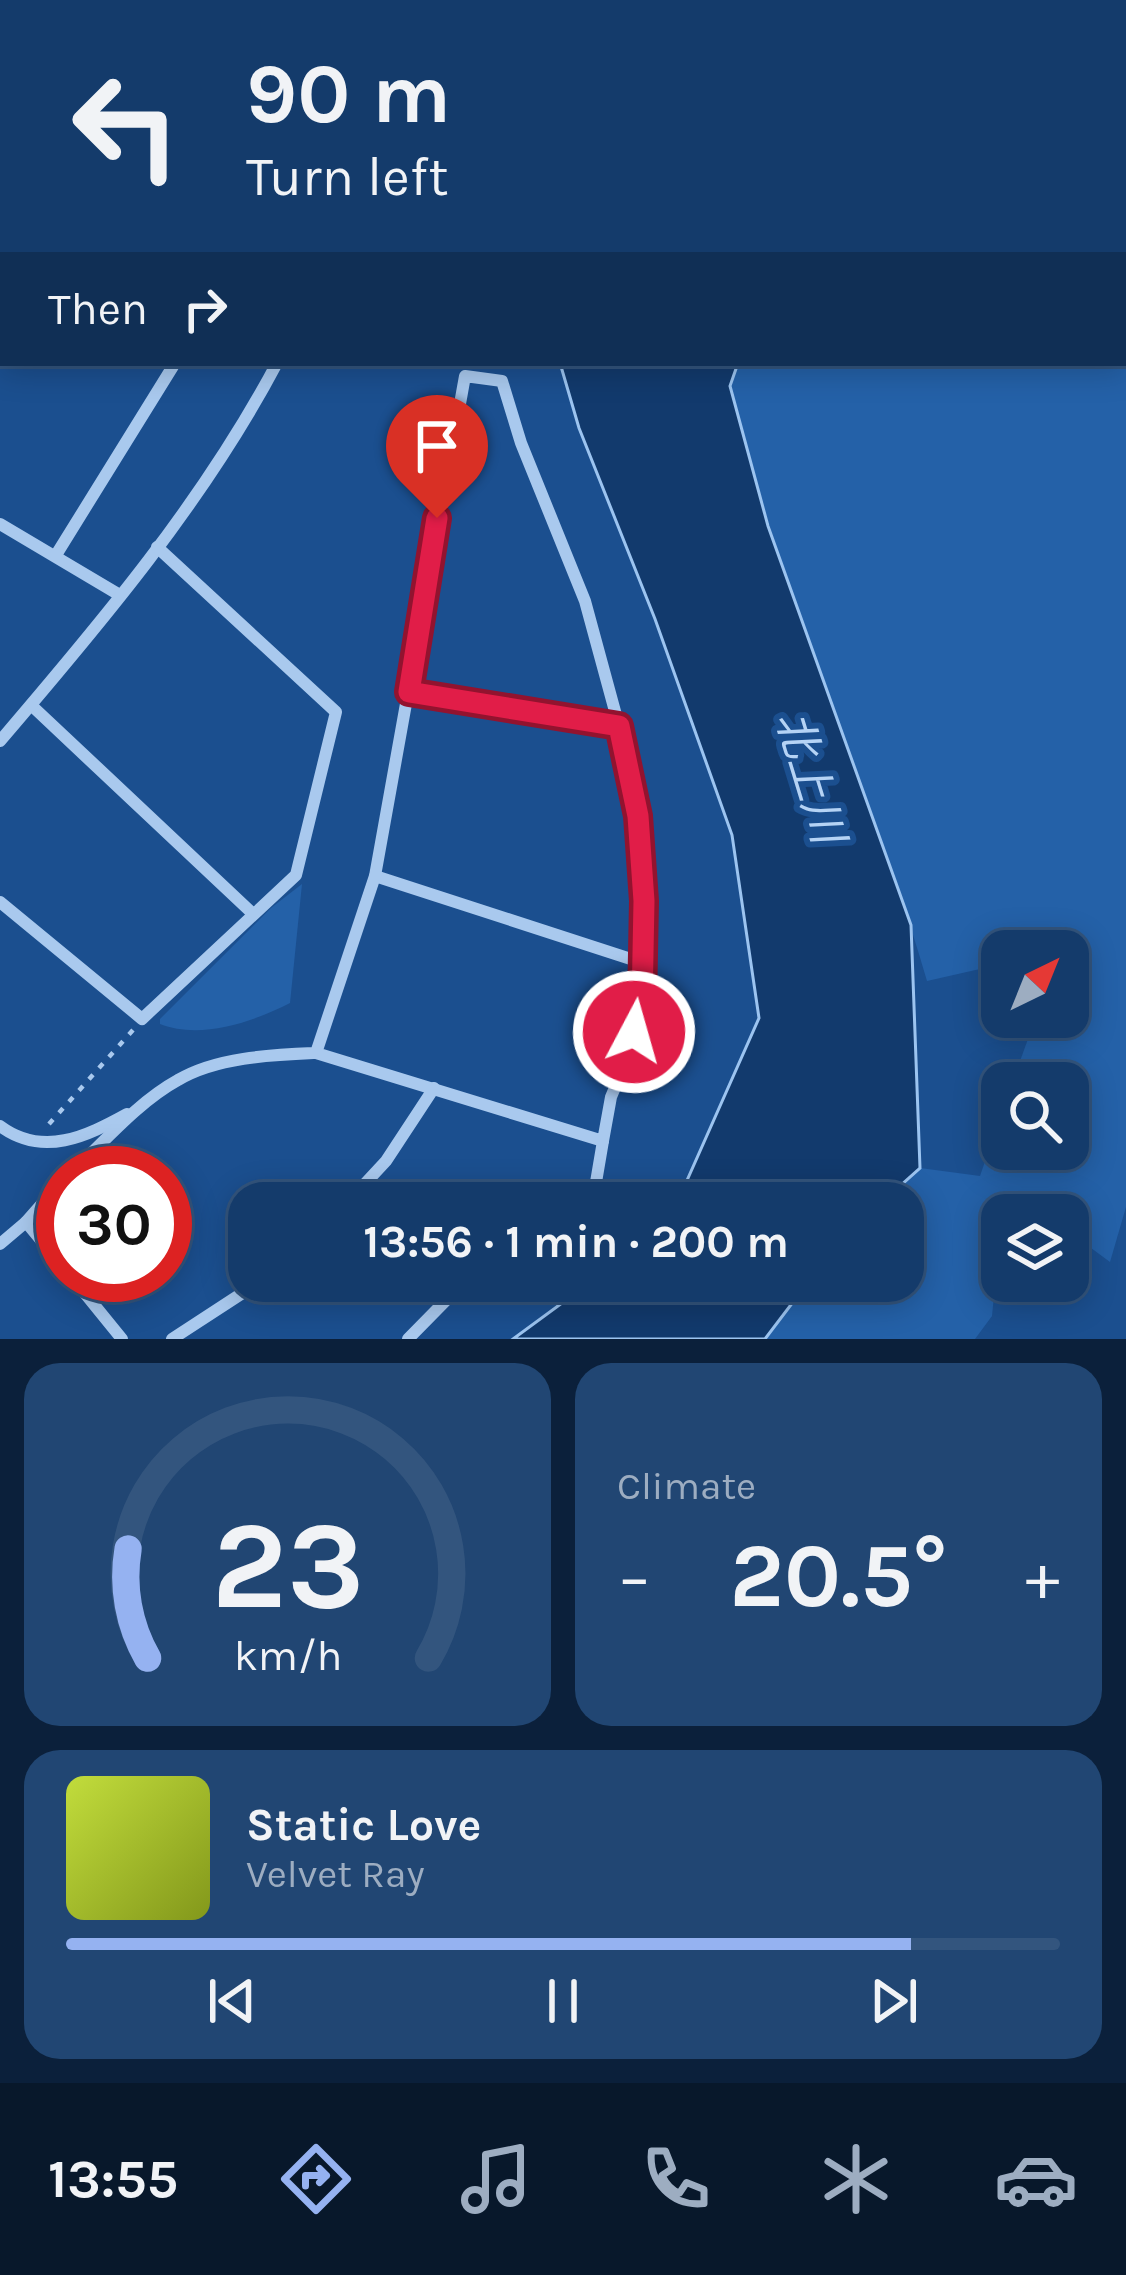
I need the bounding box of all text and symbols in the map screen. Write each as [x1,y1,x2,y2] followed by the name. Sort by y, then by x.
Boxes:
[246,45,451,143] text: 90 m
[48,48,204,204] icon: left
[246,145,449,209] text: Turn left
[172,276,238,342] icon: right
[48,283,148,335] text: Then
[386,395,488,518] pin
[404,413,470,479] icon: arrive
[765,705,856,853] water label: 北上川
[981,930,1089,1038] north arrow
[981,930,1089,1302] map controls
[571,969,697,1095] position arrow
[981,1062,1089,1170] button: search
[36,1146,192,1302] speed limit sign: 30
[981,1194,1089,1302] button: layers
[363,1216,789,1268] text: 13:56 · 1 min · 200 m
[617,1463,756,1509] text: Climate
[211,1493,364,1638] text: 23
[729,1523,948,1629] text: 20.5°
[617,1538,652,1616] text: −
[1025,1538,1060,1616] text: +
[233,1630,342,1680] text: km/h
[246,1799,481,1851] text: Static Love
[246,1851,425,1897] text: Velvet Ray
[199,1968,265,2034] icon: previous
[530,1968,596,2034] icon: pause
[861,1968,927,2034] icon: next
[274,2137,358,2221] icon: directions
[454,2137,538,2221] icon: music
[634,2137,718,2221] icon: phone
[814,2137,898,2221] icon: climate
[994,2137,1078,2221] icon: car
[48,2147,178,2211] text: 13:55

